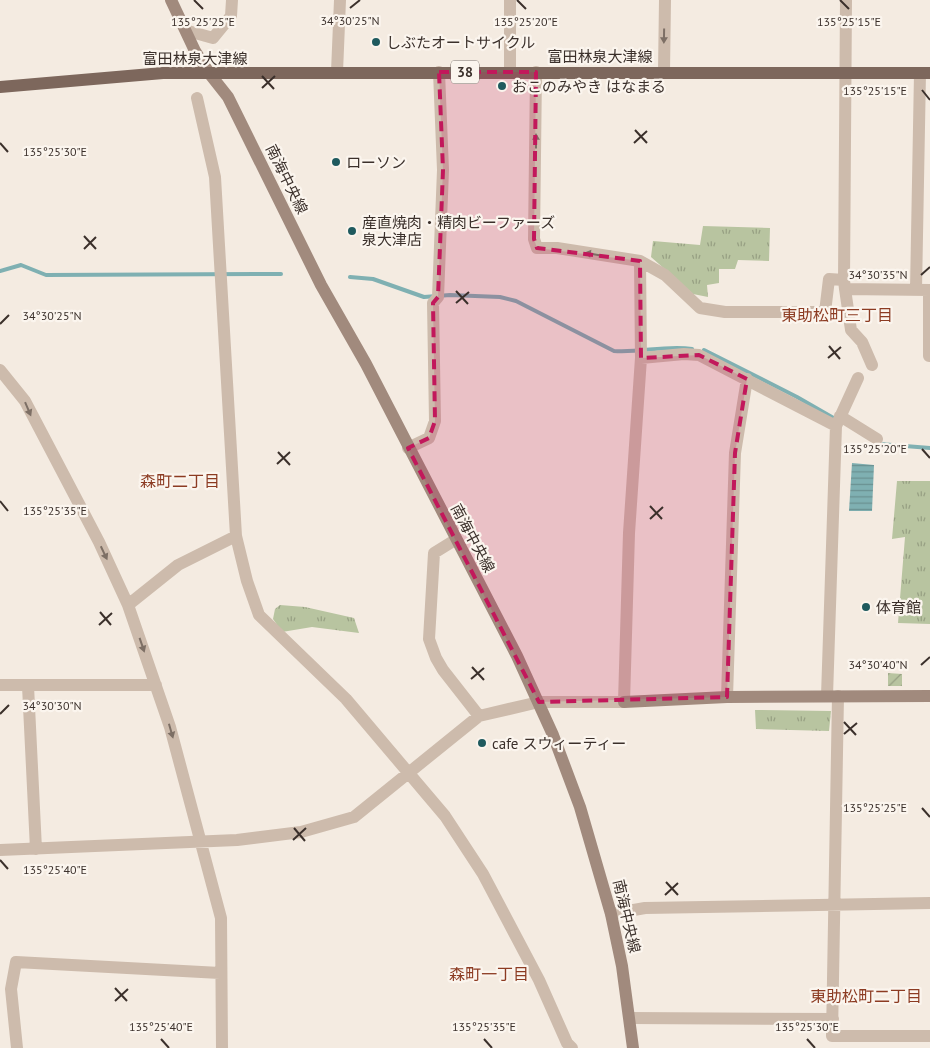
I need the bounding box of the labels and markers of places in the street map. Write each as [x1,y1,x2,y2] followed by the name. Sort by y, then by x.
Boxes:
[386,33,535,52] place label: しぶたオートサイクル
[370,36,382,48] marker: しぶたオートサイクル
[512,77,666,96] place label: おこのみやき はなまる
[496,80,508,92] marker: おこのみやき はなまる
[346,153,406,172] place label: ローソン
[330,156,342,168] marker: ローソン
[362,213,555,249] place label: 産直焼肉・精肉ビーファーズ 泉大津店
[346,225,358,237] marker: 産直焼肉・精肉ビーファーズ 泉大津店
[876,598,921,617] place label: 体育館
[860,601,872,613] marker: 体育館
[492,734,627,753] place label: cafe スウィーティー
[476,737,488,749] marker: cafe スウィーティー

